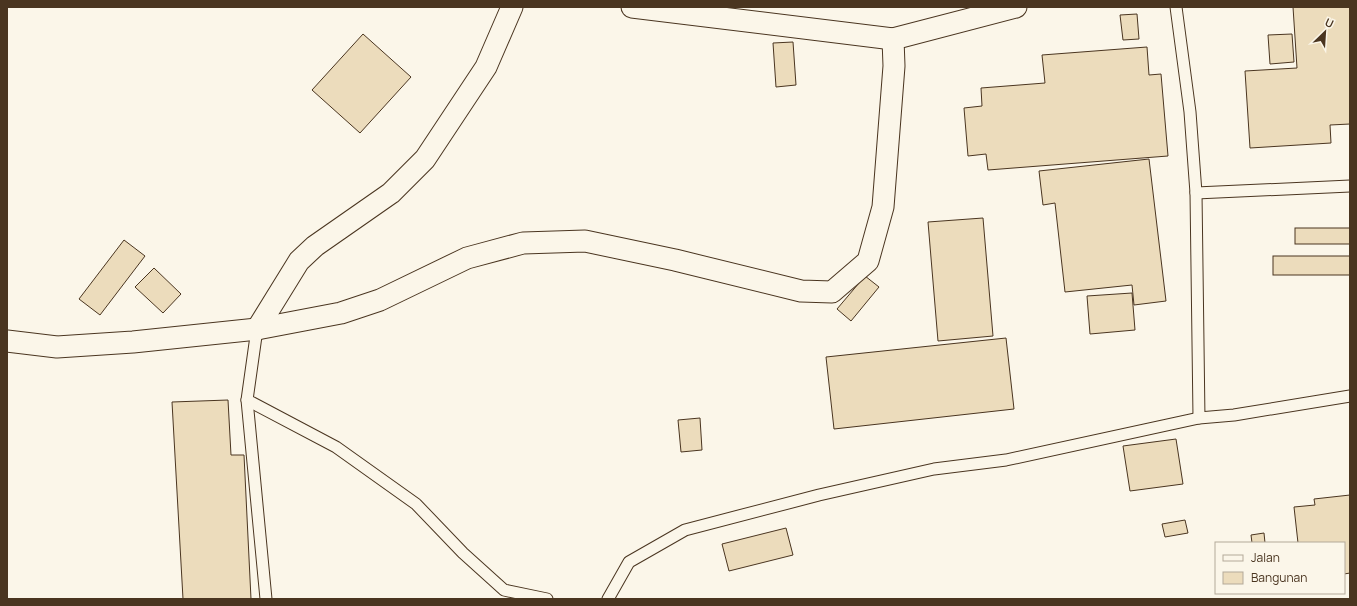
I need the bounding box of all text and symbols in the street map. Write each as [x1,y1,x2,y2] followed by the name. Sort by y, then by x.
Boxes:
[1305,12,1345,52] north arrow
[1323,14,1336,31] text: U
[1215,542,1345,594] legend
[1251,549,1280,566] text: Jalan
[1251,569,1307,586] text: Bangunan

